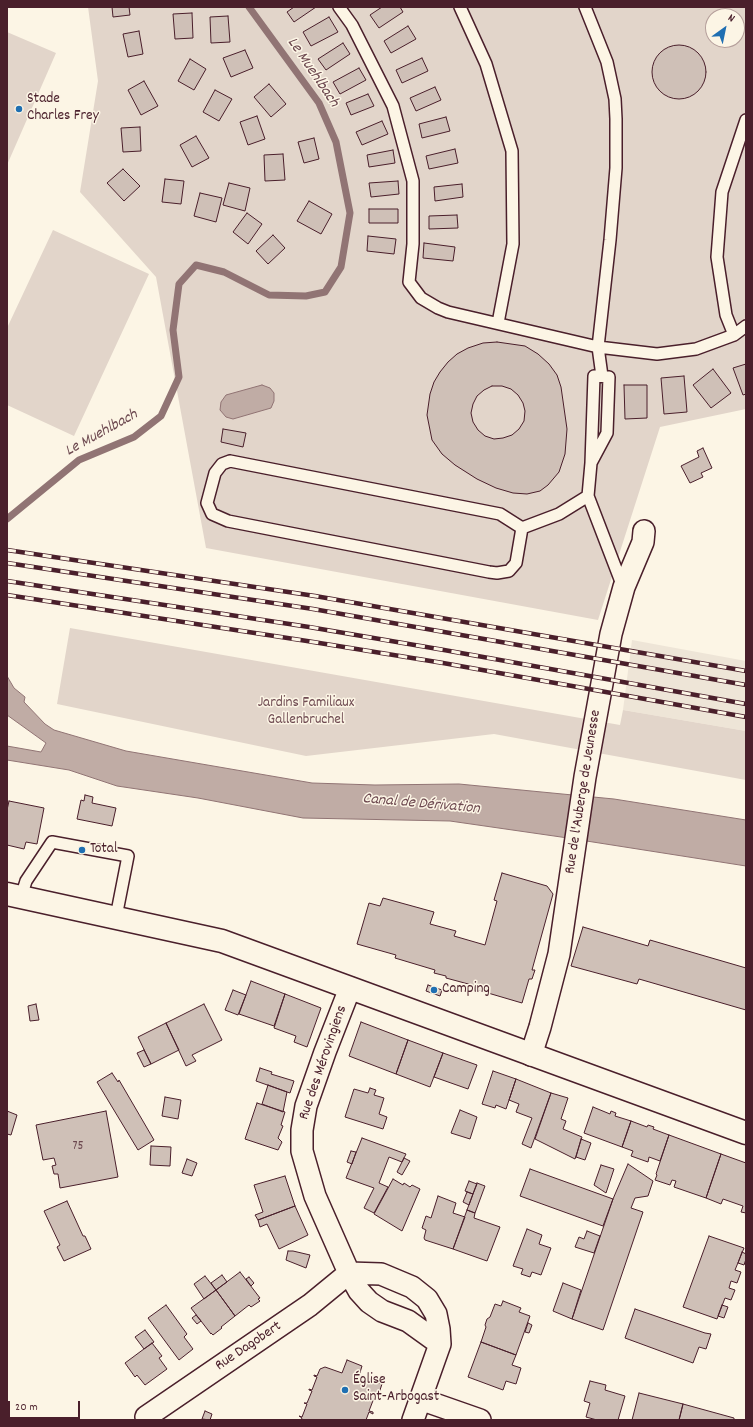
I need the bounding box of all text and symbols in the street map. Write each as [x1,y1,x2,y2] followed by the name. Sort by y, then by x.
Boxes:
[705,8,745,48] north arrow
[724,11,738,27] text: N
[282,35,342,111] water label: Le Muehlbach
[27,91,99,126] place label: Stade Charles Frey
[14,104,24,114] marker: Stade Charles Frey
[62,406,142,462] water label: Le Muehlbach
[258,695,354,730] park label: Jardins Familiaux Gallenbruchel
[562,709,606,875] street label: Rue de l'Auberge de Jeunesse
[362,790,480,820] water label: Canal de Dérivation
[90,841,117,859] place label: Total
[77,845,87,855] marker: Total
[442,981,490,999] place label: Camping
[429,985,439,995] marker: Camping
[296,1003,352,1123] street label: Rue des Mérovingiens
[73,1139,83,1155] house number: 75
[212,1318,286,1376] street label: Rue Dagobert
[353,1372,439,1407] place label: Église Saint-Arbogast
[340,1385,350,1395] marker: Église Saint-Arbogast
[10,1393,82,1419] scale bar
[15,1399,38,1416] text: 20 m

